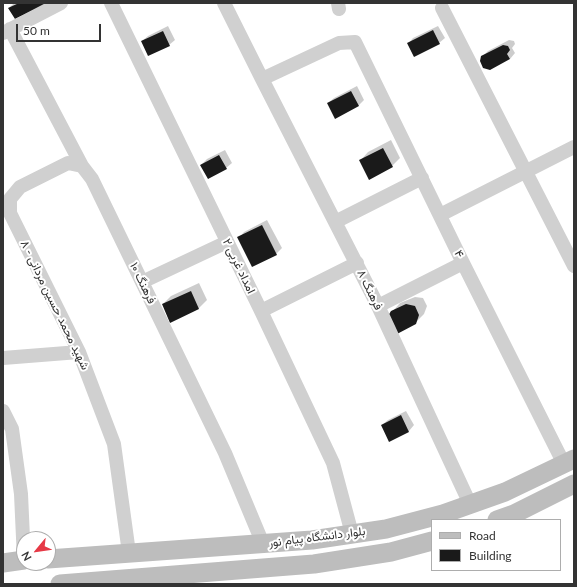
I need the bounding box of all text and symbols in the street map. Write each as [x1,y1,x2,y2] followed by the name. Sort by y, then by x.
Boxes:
[18,16,103,42] scale bar
[23,23,50,38] text: 50 m
[219,236,259,296] street label: امداد غربی ۲
[17,238,93,372] street label: شهید محمد حسین مردانی - ۸
[451,248,467,260] street label: ۴
[127,260,159,306] street label: فرهنگ ۱۰
[354,268,386,312] street label: فرهنگ ۸
[431,519,561,571] legend
[268,524,366,550] street label: بلوار دانشگاه پیام نور
[469,528,496,543] text: Road
[16,531,56,571] north arrow
[469,548,512,563] text: Building
[18,550,34,563] text: N

